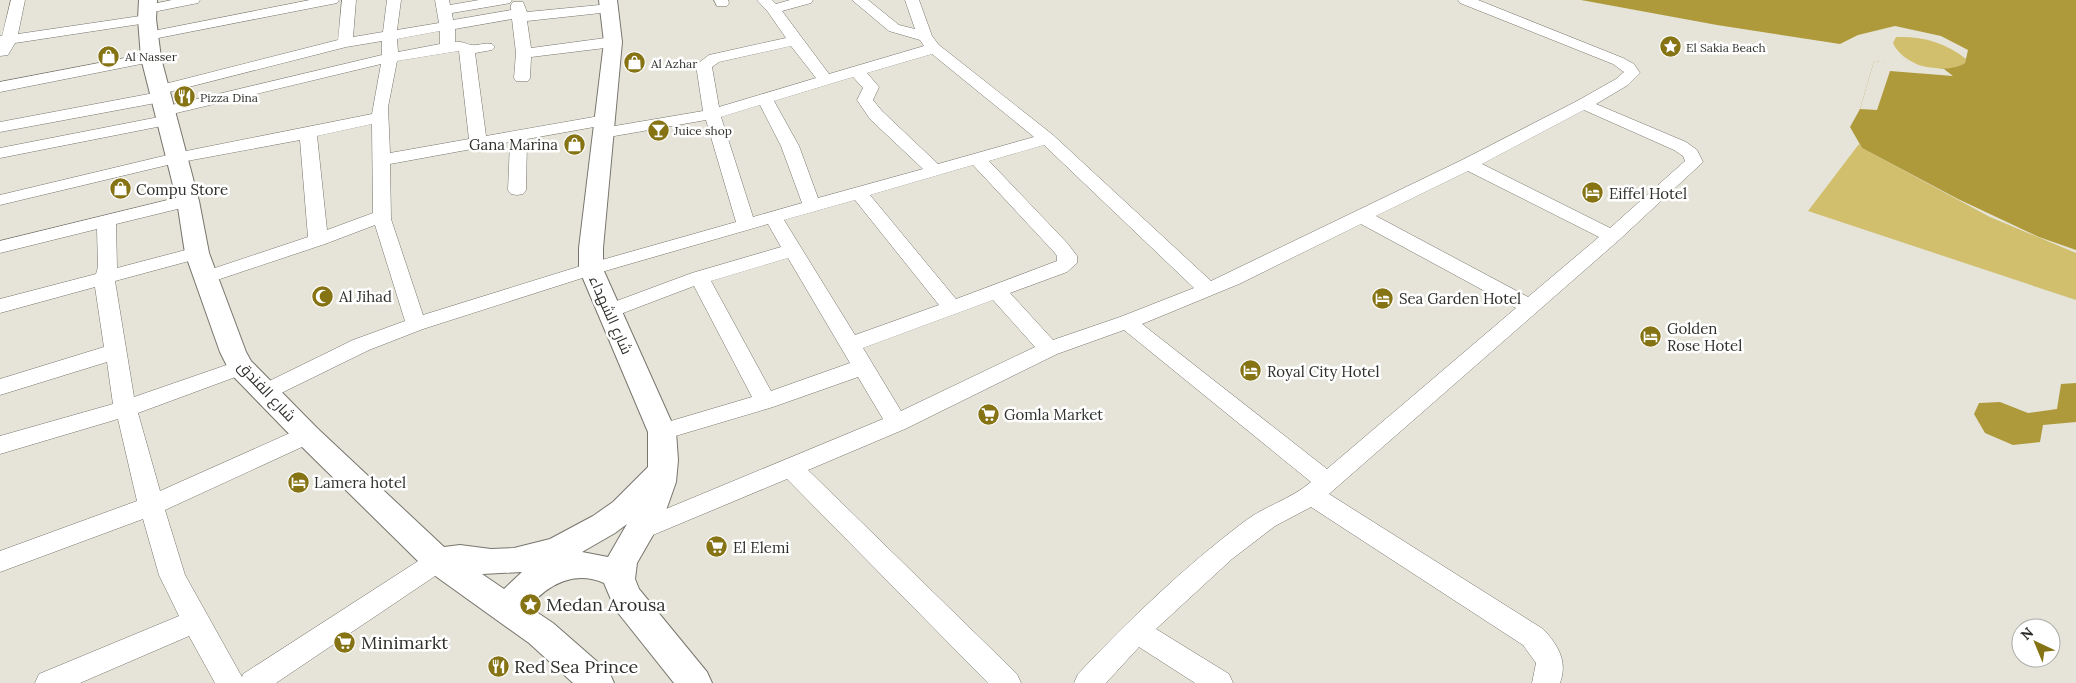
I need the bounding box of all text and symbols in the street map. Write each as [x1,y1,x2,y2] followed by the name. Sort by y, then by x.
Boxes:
[1658,35,1682,59] place icon: El Sakia Beach
[1686,40,1766,55] place label: El Sakia Beach
[97,44,121,68] shop icon: Al Nasser
[124,49,178,64] place label: Al Nasser
[623,51,647,75] shop icon: Al Azhar
[650,56,698,71] place label: Al Azhar
[172,85,196,109] restaurant icon: Pizza Dina
[200,90,258,105] place label: Pizza Dina
[646,118,670,142] bar icon: Juice shop
[673,123,732,138] place label: Juice shop
[562,132,586,156] shop icon: Gana Marina
[469,135,558,154] place label: Gana Marina
[108,177,132,201] shop icon: Compu Store
[136,180,228,199] place label: Compu Store
[1581,181,1605,205] hotel icon: Eiffel Hotel
[1609,184,1687,203] place label: Eiffel Hotel
[583,273,637,358] street label: شارع الشهداء
[311,284,335,308] mosque icon: Al Jihad
[1371,286,1395,310] hotel icon: Sea Garden Hotel
[338,287,392,306] place label: Al Jihad
[1399,289,1521,308] place label: Sea Garden Hotel
[1667,319,1742,355] place label: Golden Rose Hotel
[1639,325,1663,349] hotel icon: Golden Rose Hotel
[233,357,300,427] street label: شارع الفندق
[1239,359,1263,383] hotel icon: Royal City Hotel
[1267,362,1379,381] place label: Royal City Hotel
[976,402,1000,426] supermarket icon: Gomla Market
[1004,405,1103,424] place label: Gomla Market
[286,470,310,494] hotel icon: Lamera hotel
[314,473,406,492] place label: Lamera hotel
[705,535,729,559] supermarket icon: El Elemi
[733,538,790,557] place label: El Elemi
[518,592,542,616] place icon: Medan Arousa
[546,593,666,616] place label: Medan Arousa
[2011,618,2061,668] north arrow
[2017,623,2037,644] text: N
[333,630,357,654] supermarket icon: Minimarkt
[361,631,448,654] place label: Minimarkt
[486,654,510,678] restaurant icon: Red Sea Prince
[514,655,638,678] place label: Red Sea Prince

